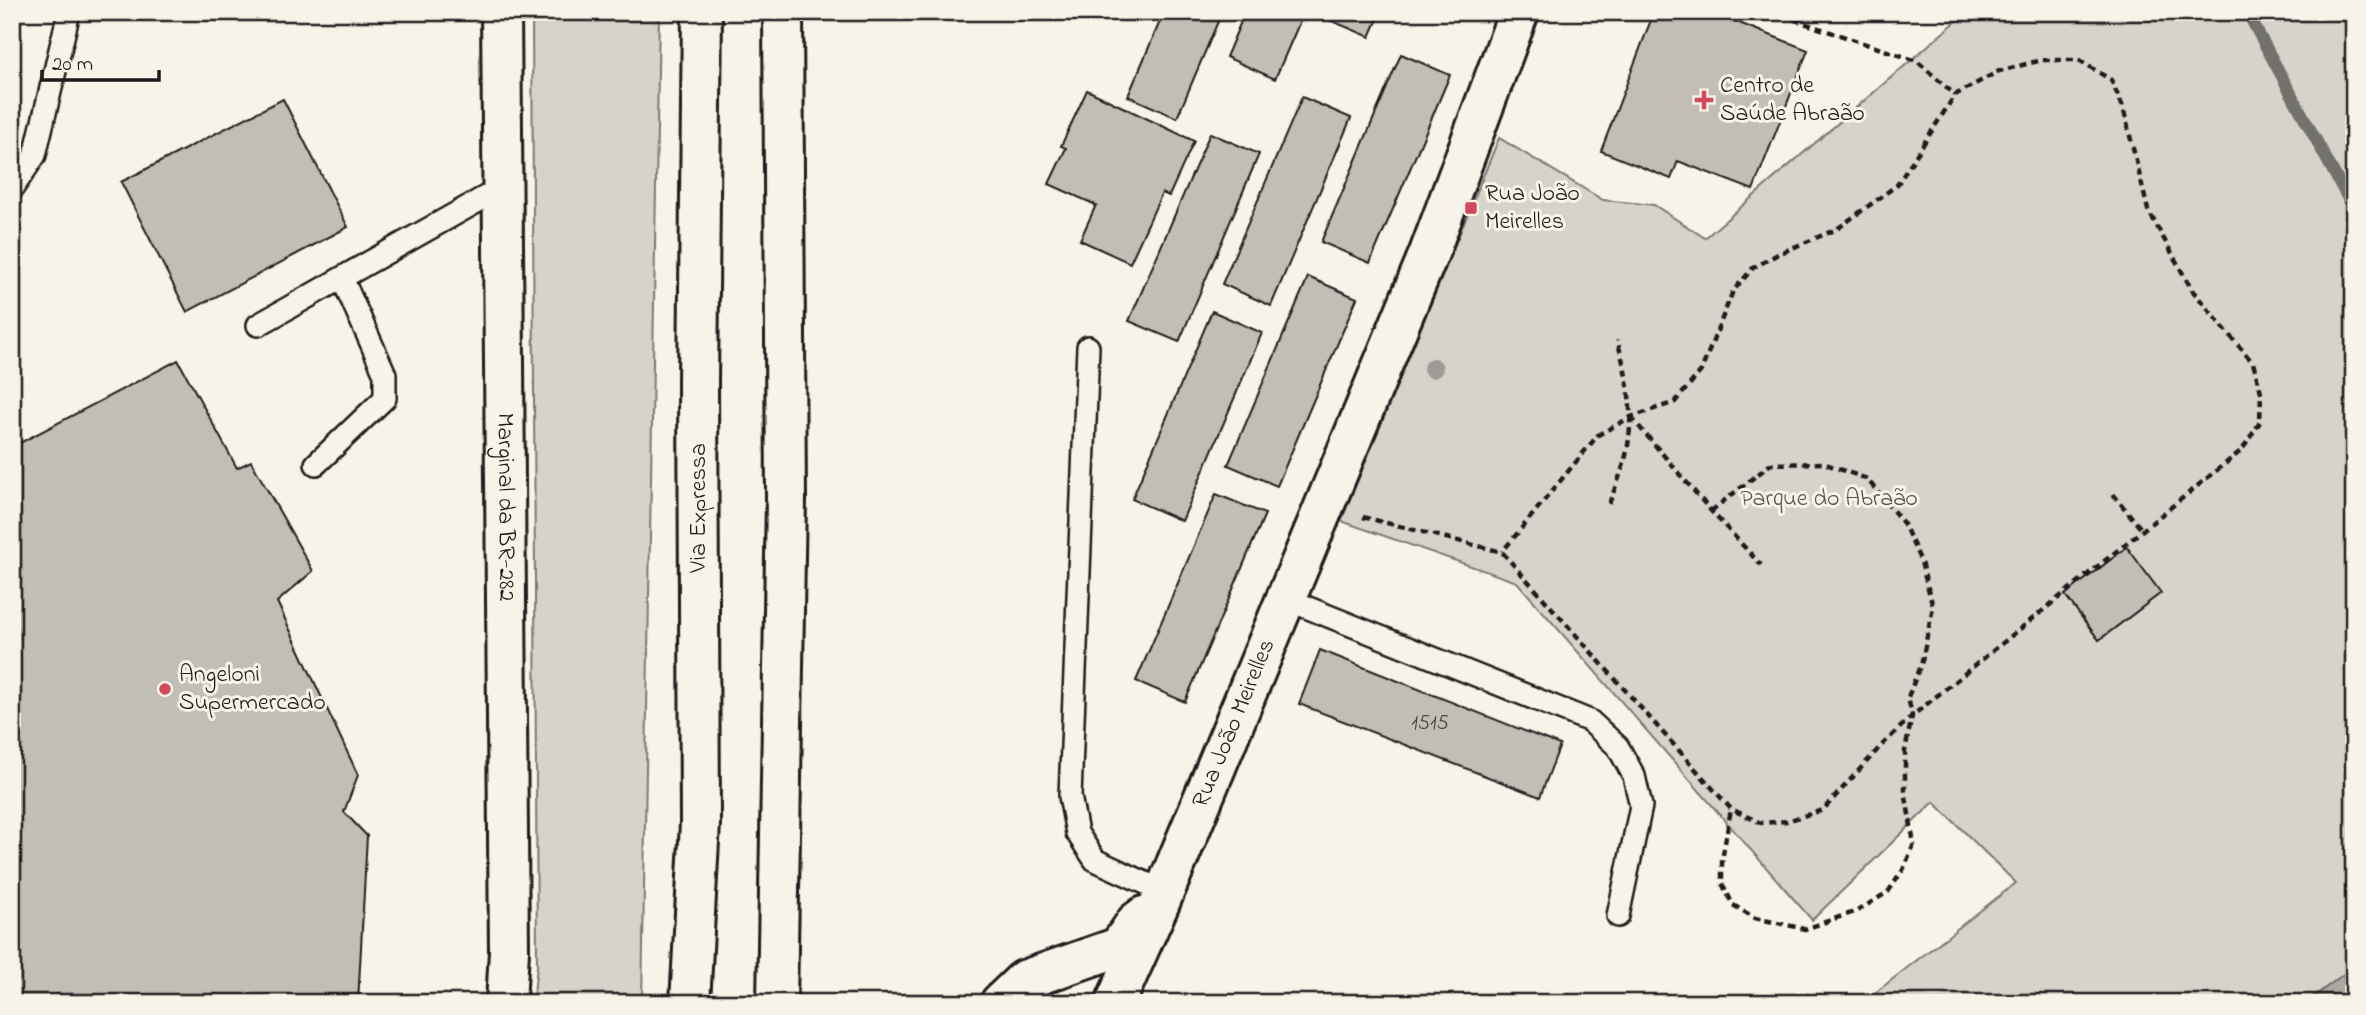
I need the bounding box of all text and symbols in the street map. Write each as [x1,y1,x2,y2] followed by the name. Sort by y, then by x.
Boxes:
[42,38,159,82] scale bar
[52,50,93,80] text: 20 m
[1720,69,1865,132] place label: Centro de Saúde Abraão
[1694,90,1714,110] marker: Centro de Saúde Abraão
[1485,177,1580,240] place label: Rua João Meirelles
[1463,200,1479,216] marker: Rua João Meirelles
[487,412,524,602] street label: Marginal da BR-282
[682,443,717,574] street label: Via Expressa
[1740,482,1918,517] park label: Parque do Abraão
[1184,634,1285,813] street label: Rua João Meirelles
[179,658,326,721] place label: Angeloni Supermercado
[157,681,173,697] marker: Angeloni Supermercado
[1411,709,1449,739] house number: 1515

